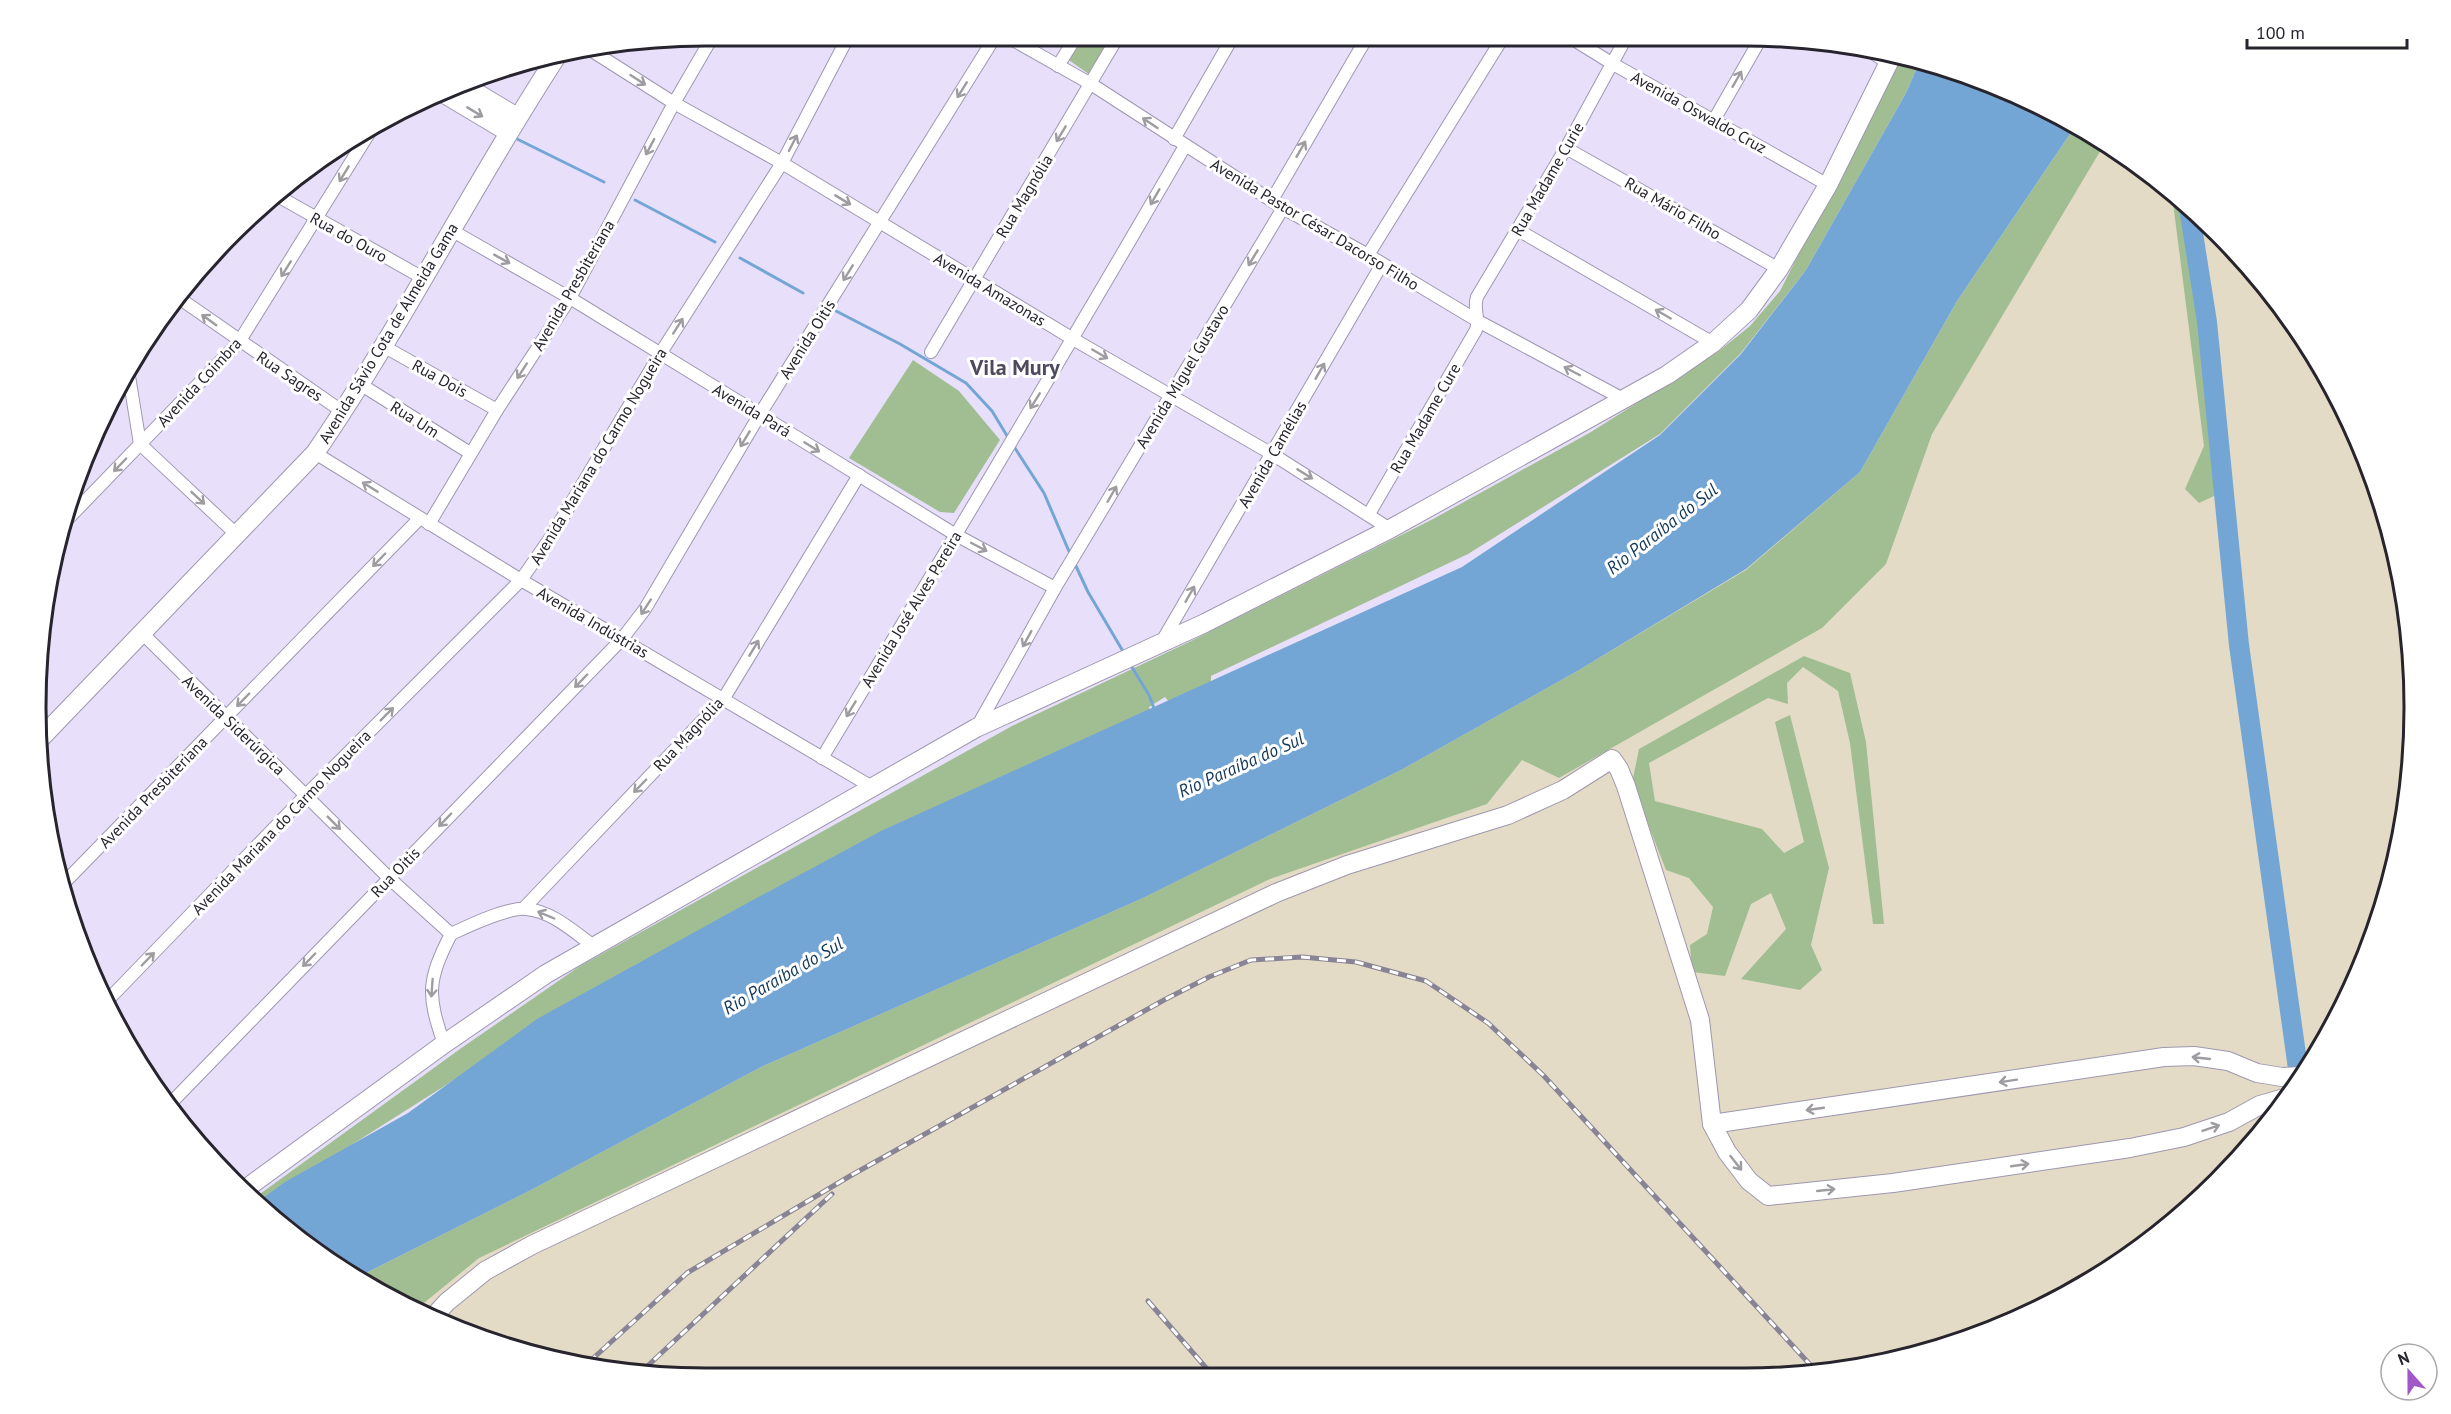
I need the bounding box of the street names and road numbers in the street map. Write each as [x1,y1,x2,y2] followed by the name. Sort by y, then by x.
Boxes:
[1628,66,1770,158] street label: Avenida Oswaldo Cruz
[1506,119,1588,239] street label: Rua Madame Curie
[991,151,1057,241] street label: Rua Magnólia
[1207,154,1423,294] street label: Avenida Pastor César Dacorso Filho
[1621,172,1725,244] street label: Rua Mário Filho
[307,208,391,266] street label: Rua do Ouro
[527,216,619,354] street label: Avenida Presbiteriana
[314,219,462,447] street label: Avenida Sávio Cota de Almeida Gama
[930,248,1050,330] street label: Avenida Amazonas
[775,295,839,382] street label: Avenida Oitis
[1131,300,1233,452] street label: Avenida Miguel Gustavo
[153,333,245,431] street label: Avenida Coimbra
[525,344,671,568] street label: Avenida Mariana do Carmo Nogueira
[253,347,327,406] street label: Rua Sagres
[409,355,471,401] street label: Rua Dois
[1385,359,1465,477] street label: Rua Madame Cure
[709,379,795,441] street label: Avenida Pará
[387,396,443,442] street label: Rua Um
[1233,397,1311,511] street label: Avenida Camélias
[856,527,966,691] street label: Avenida José Alves Pereira
[534,582,653,662] street label: Avenida Indústrias
[178,671,290,779] street label: Avenida Siderúrgica
[649,693,727,775] street label: Rua Magnólia
[187,725,375,919] street label: Avenida Mariana do Carmo Nogueira
[95,732,211,852] street label: Avenida Presbiteriana
[366,843,424,901] street label: Rua Oitis

